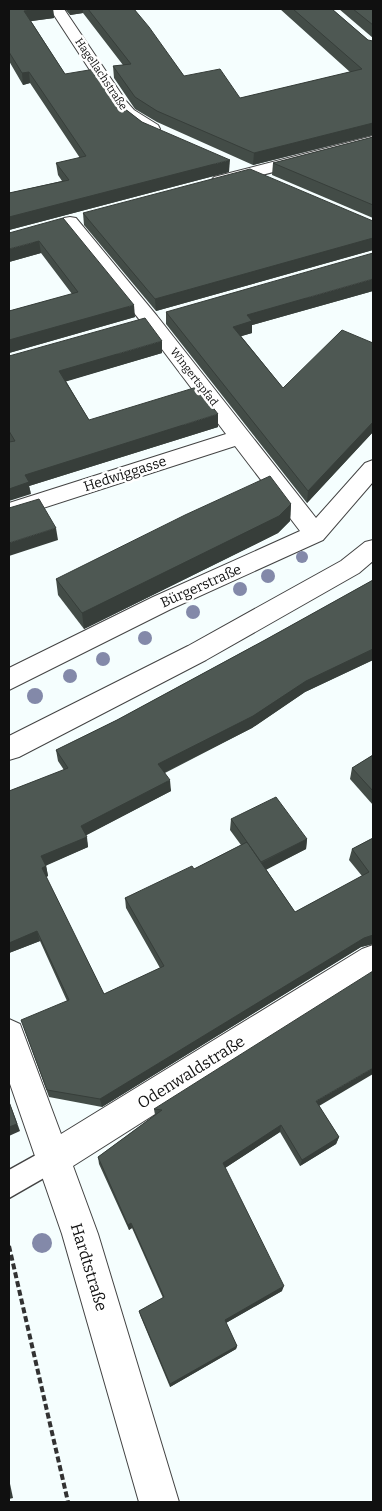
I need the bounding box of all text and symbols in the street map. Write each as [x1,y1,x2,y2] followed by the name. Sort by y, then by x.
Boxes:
[72,36,130,112] street label: Hagellachstraße
[167,345,221,409] street label: Wingertspfad
[81,453,169,495] street label: Hedwiggasse
[158,561,244,611] street label: Bürgerstraße
[134,1031,248,1113] street label: Odenwaldstraße
[67,1221,111,1313] street label: Hardtstraße

